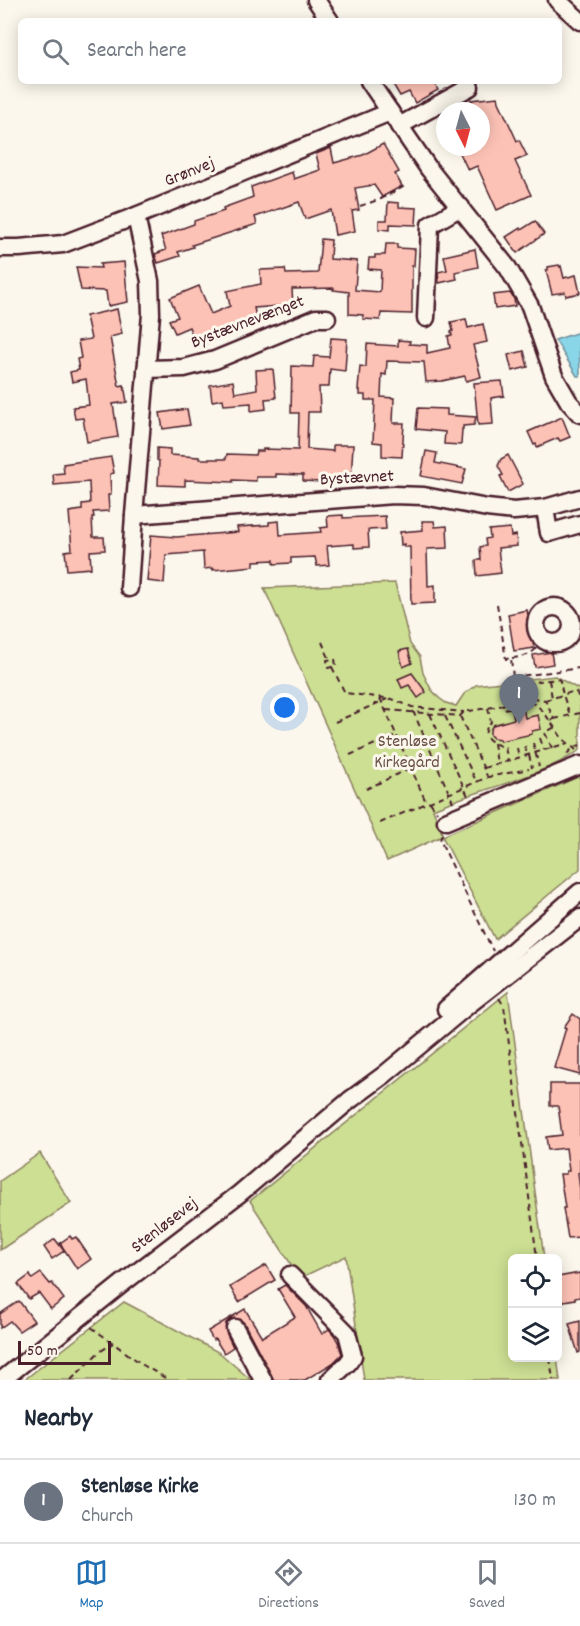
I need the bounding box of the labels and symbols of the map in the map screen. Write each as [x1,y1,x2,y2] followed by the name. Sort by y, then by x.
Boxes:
[436,102,490,156] north arrow
[161,152,219,194] street label: Grønvej
[188,290,308,356] street label: Bystævnevænget
[319,465,395,493] street label: Bystævnet
[500,674,538,724] pin: 1
[270,693,299,722] your location
[374,730,440,776] park label: Stenløse Kirkegård
[126,1192,204,1260] street label: Stenløsevej
[18,1338,111,1366] scale bar

